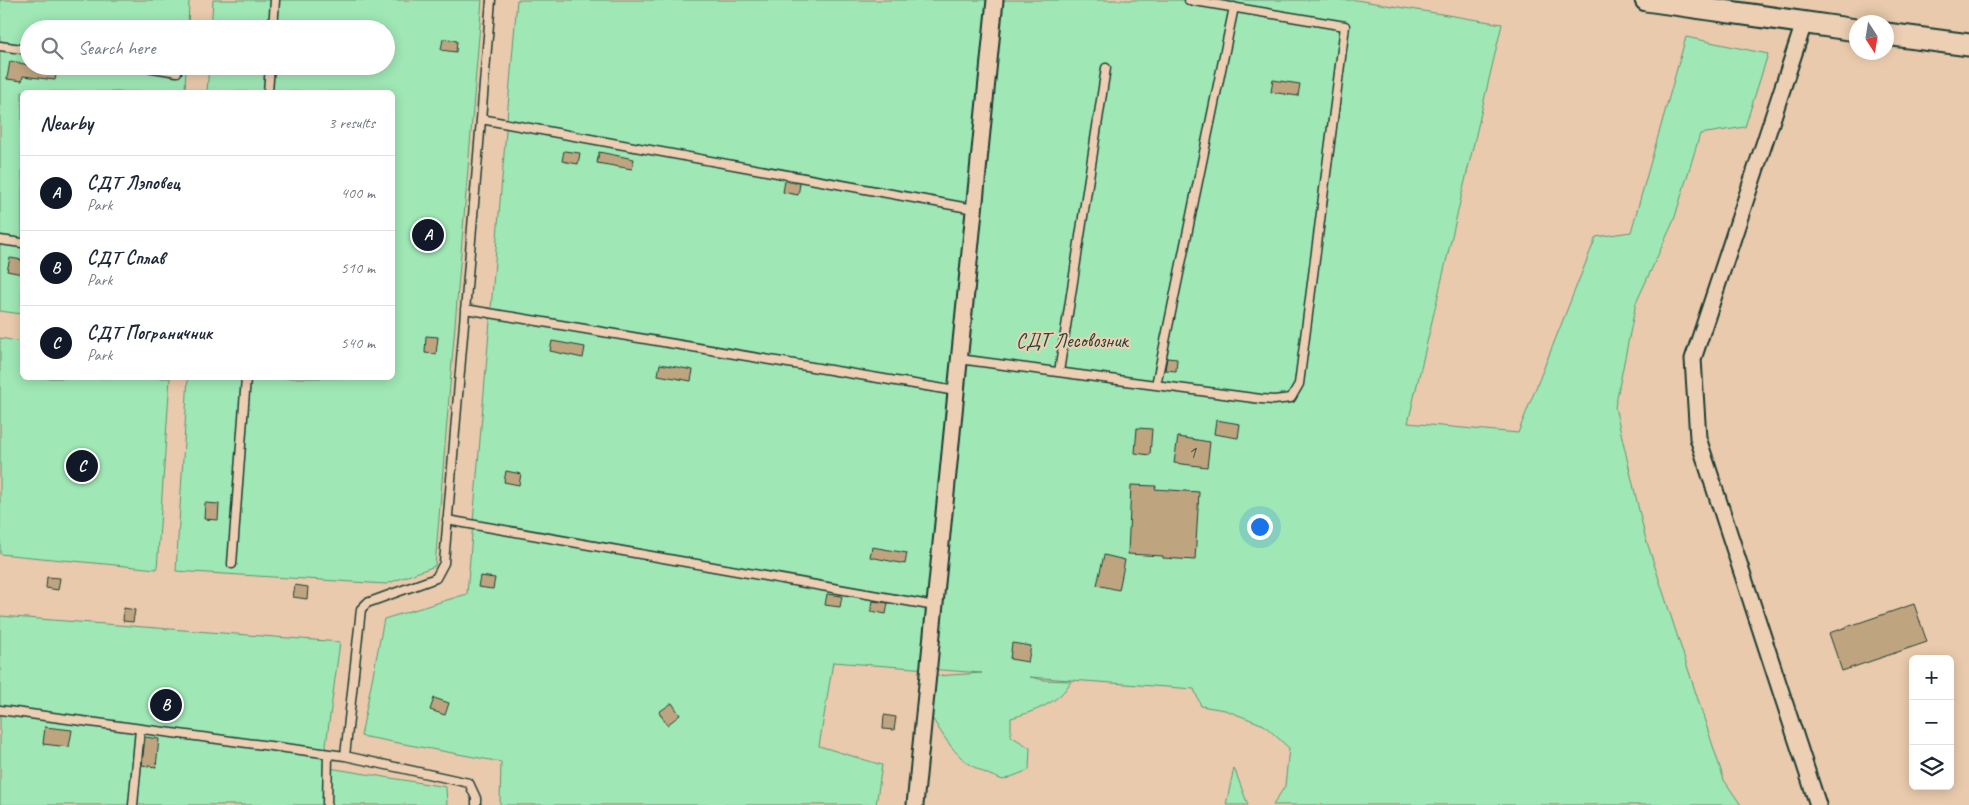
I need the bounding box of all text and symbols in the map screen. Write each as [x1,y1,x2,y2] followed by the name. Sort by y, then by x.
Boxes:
[1849,15,1894,60] north arrow
[20,20,395,75] search box
[38,34,66,62] icon: search
[78,36,155,60] text: Search here
[40,110,93,136] text: Nearby
[328,113,375,133] text: 3 results
[87,171,180,195] text: СДТ Лэповец
[52,183,60,203] text: A
[341,183,375,203] text: 400 m
[87,195,112,215] text: Park
[412,216,444,254] pin: A
[87,246,165,270] text: СДТ Сплав
[52,258,60,278] text: B
[341,258,375,278] text: 510 m
[87,270,112,290] text: Park
[87,321,212,345] text: СДТ Пограничник
[1016,328,1130,353] park label: СДТ Лесовозник
[52,333,60,353] text: C
[341,333,375,353] text: 540 m
[87,345,112,365] text: Park
[1188,441,1197,463] house number: 1
[66,447,98,485] pin: C
[1247,514,1273,540] your location
[1909,655,1954,790] map controls
[1909,655,1954,700] button: +
[150,686,182,724] pin: B
[1909,700,1954,745] button: −
[1909,745,1954,790] button: layers

